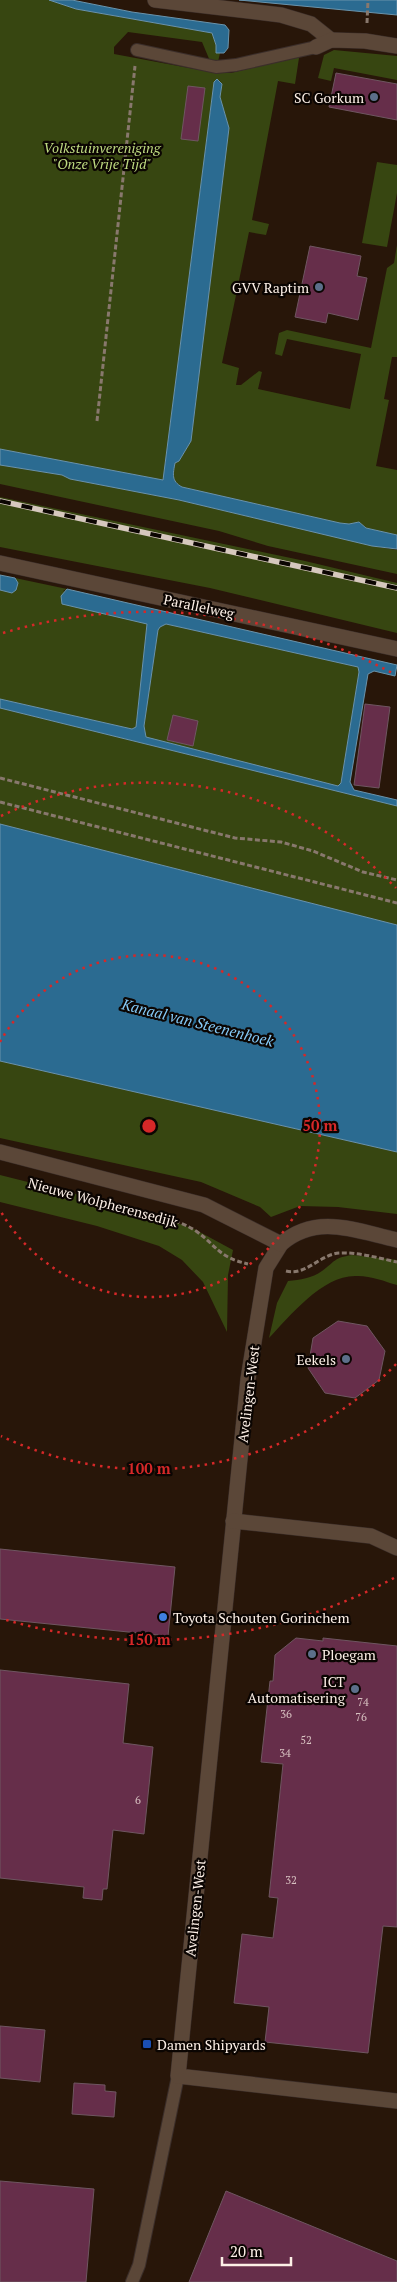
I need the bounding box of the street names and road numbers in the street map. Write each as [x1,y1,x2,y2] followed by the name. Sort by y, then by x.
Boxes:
[162,589,237,623] street label: Parallelweg
[26,1173,181,1231] street label: Nieuwe Wolpherensedijk
[233,1344,263,1444] street label: Avelingen-West
[180,1858,210,1958] street label: Avelingen-West

